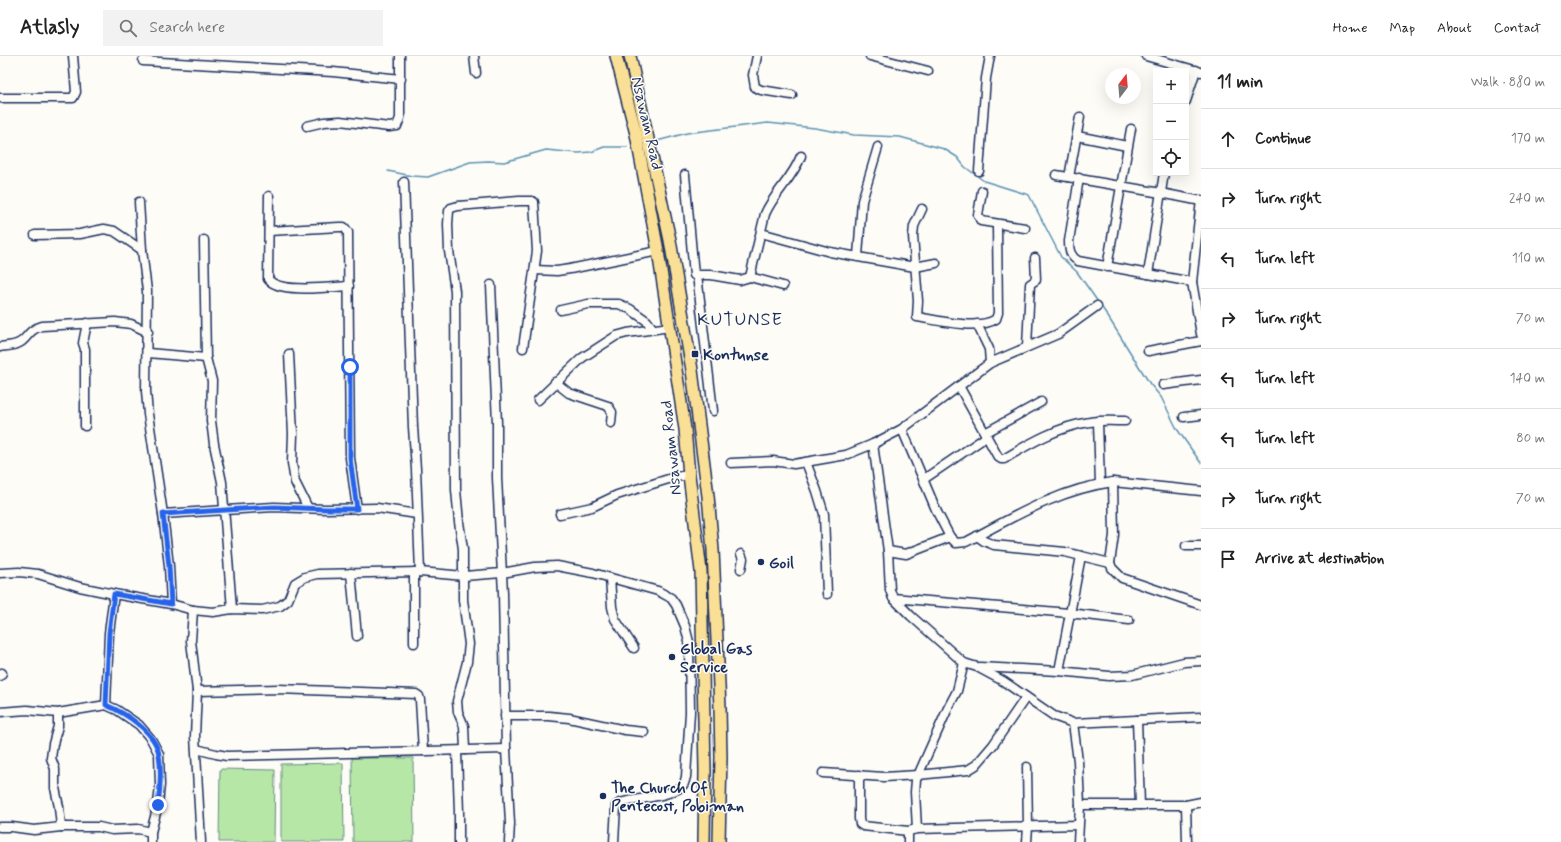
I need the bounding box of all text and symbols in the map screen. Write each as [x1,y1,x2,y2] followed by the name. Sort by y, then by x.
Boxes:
[103,10,383,46] search box
[20,15,79,40] text: Atlasly
[117,17,139,39] icon: search
[149,18,225,38] text: Search here
[1333,19,1367,37] text: Home
[1389,19,1415,37] text: Map
[1437,19,1472,37] text: About
[1494,19,1541,37] text: Contact
[1105,68,1141,104] north arrow
[1153,68,1189,176] map controls
[1153,68,1189,104] button: +
[1217,71,1263,93] text: 11 min
[1471,74,1545,91] text: Walk · 880 m
[626,75,667,172] street label: Nsawam Road
[1153,104,1189,140] button: −
[1217,128,1239,150] icon: ahead
[1255,129,1311,149] text: Continue
[1511,130,1545,147] text: 170 m
[1153,140,1189,176] button: locate
[1217,188,1239,210] icon: right
[1255,189,1322,209] text: Turn right
[1509,190,1545,207] text: 240 m
[1217,248,1239,270] icon: left
[1255,249,1315,269] text: Turn left
[1512,250,1545,267] text: 110 m
[697,308,783,332] district label: KUTUNSE
[1217,308,1239,330] icon: right
[1255,309,1322,329] text: Turn right
[1516,310,1545,327] text: 70 m
[703,345,769,366] place label: Kontunse
[690,349,700,359] marker: Kontunse
[341,358,359,376] route start
[1217,368,1239,390] icon: left
[1255,369,1315,389] text: Turn left
[1510,370,1545,387] text: 140 m
[656,399,687,496] street label: Nsawam Road
[1217,428,1239,450] icon: left
[1255,429,1315,449] text: Turn left
[1516,430,1545,447] text: 80 m
[1217,488,1239,510] icon: right
[1255,489,1322,509] text: Turn right
[1516,490,1545,507] text: 70 m
[1217,548,1239,570] icon: arrive
[1255,549,1384,569] text: Arrive at destination
[769,553,794,574] place label: Goil
[756,557,766,567] marker: Goil
[680,639,753,678] place label: Global Gas Service
[667,652,677,662] marker: Global Gas Service
[611,778,744,817] place label: The Church Of Pentecost, Pobiman
[598,791,608,801] marker: The Church Of Pentecost, Pobiman
[149,796,167,814] route end

